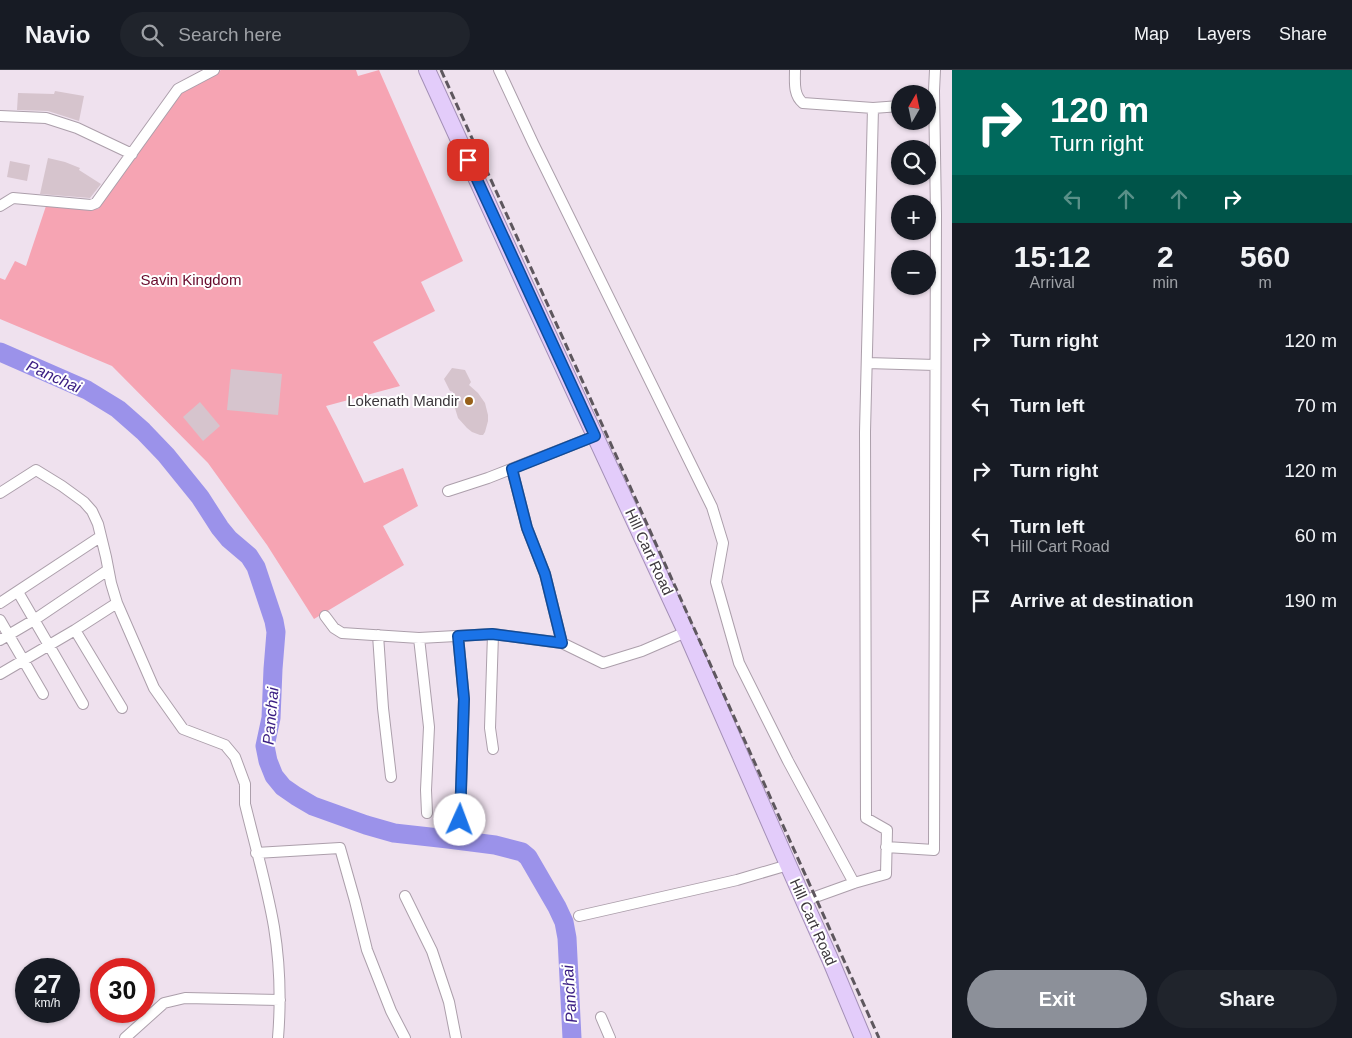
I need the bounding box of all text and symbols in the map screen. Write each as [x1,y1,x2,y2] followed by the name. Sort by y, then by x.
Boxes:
[120,12,470,57] search box
[25,21,90,48] text: Navio
[138,21,166,49] icon: search
[178,24,282,45] text: Search here
[1134,24,1169,44] text: Map
[1197,24,1251,44] text: Layers
[1279,24,1327,44] text: Share
[891,85,936,130] north arrow
[891,85,936,295] map controls
[967,90,1032,155] icon: right
[1050,90,1149,129] text: 120 m
[1050,131,1143,156] text: Turn right
[447,139,489,181] pin
[891,140,936,185] button: search
[454,146,482,174] icon: arrive
[1059,185,1087,213] icon: left
[1112,185,1140,213] icon: ahead
[1165,185,1193,213] icon: ahead
[1218,185,1246,213] icon: right
[891,195,936,240] button: +
[1014,240,1091,273] text: 15:12
[1157,240,1174,273] text: 2
[1240,240,1290,273] text: 560
[891,250,936,295] button: −
[141,271,241,288] park label: Savin Kingdom
[1030,274,1075,291] text: Arrival
[1152,274,1178,291] text: min
[1258,274,1272,291] text: m
[967,327,995,355] icon: right
[1010,330,1098,351] text: Turn right
[1284,330,1337,351] text: 120 m
[24,357,84,396] water label: Panchai
[347,392,459,409] place label: Lokenath Mandir
[967,392,995,420] icon: left
[463,395,475,407] marker: Lokenath Mandir
[1010,395,1085,416] text: Turn left
[1295,395,1337,416] text: 70 m
[967,457,995,485] icon: right
[1010,460,1098,481] text: Turn right
[1284,460,1337,481] text: 120 m
[622,506,677,598] street label: Hill Cart Road
[1010,516,1085,537] text: Turn left
[967,522,995,550] icon: left
[1295,525,1337,546] text: 60 m
[1010,538,1110,555] text: Hill Cart Road
[967,587,995,615] icon: arrive
[1010,590,1194,611] text: Arrive at destination
[1284,590,1337,611] text: 190 m
[260,686,282,746] water label: Panchai
[433,793,485,845] position arrow
[787,876,840,968] street label: Hill Cart Road
[90,958,155,1023] speed limit sign: 30
[559,964,580,1023] water label: Panchai
[34,970,61,998] text: 27
[967,970,1147,1028] button: Exit
[1157,970,1337,1028] button: Share
[34,996,61,1010] text: km/h

